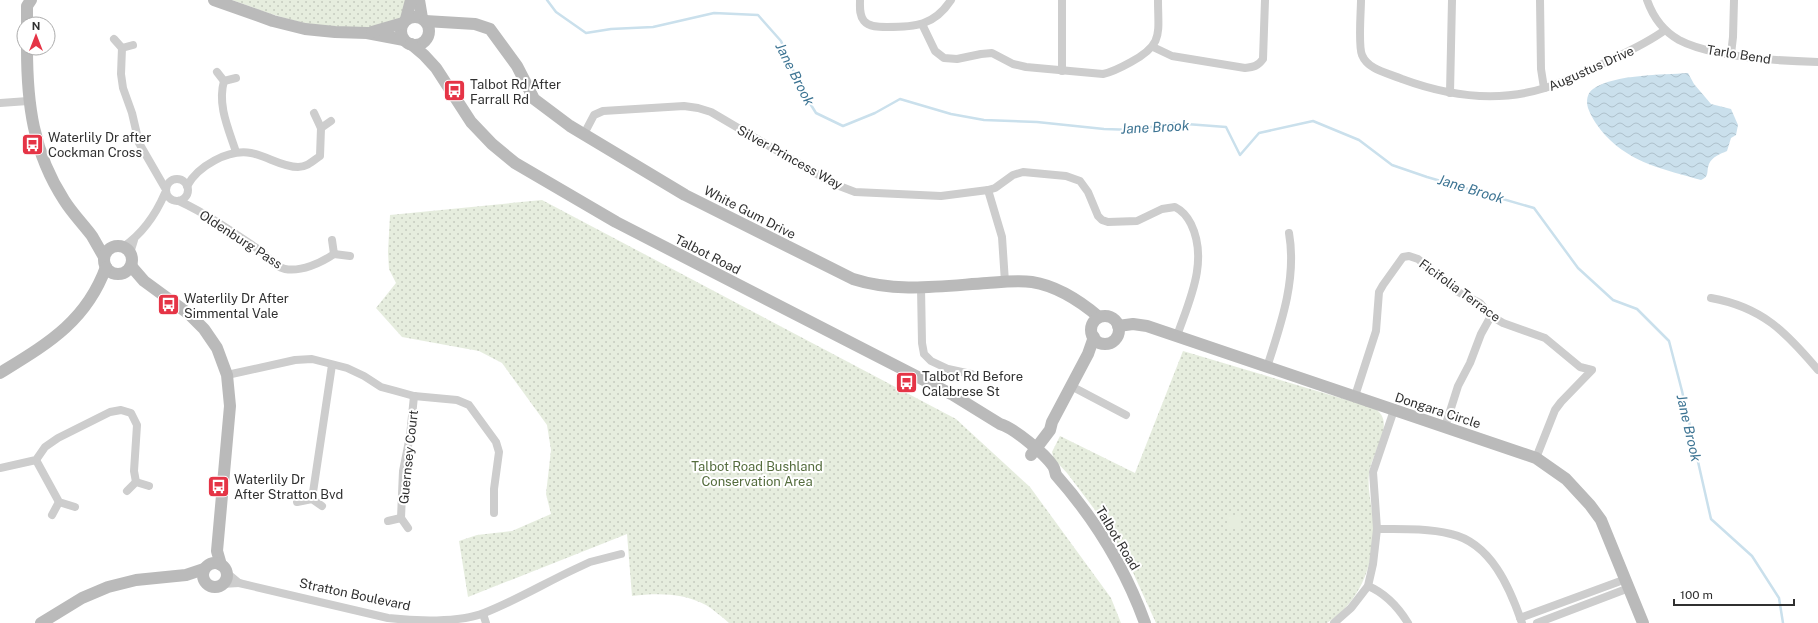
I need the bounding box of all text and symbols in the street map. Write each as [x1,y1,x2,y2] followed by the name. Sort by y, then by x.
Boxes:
[16,16,56,56] north arrow
[32,20,40,32] text: N
[772,40,818,109] water label: Jane Brook
[1706,42,1772,67] street label: Tarlo Bend
[1546,43,1636,94] street label: Augustus Drive
[470,77,561,107] place label: Talbot Rd After Farrall Rd
[442,78,468,104] bus stop icon: Talbot Rd After Farrall Rd
[1120,117,1190,137] water label: Jane Brook
[735,122,845,193] street label: Silver Princess Way
[48,130,151,160] place label: Waterlily Dr after Cockman Cross
[19,131,45,157] bus stop icon: Waterlily Dr after Cockman Cross
[1436,171,1506,207] water label: Jane Brook
[701,183,798,242] street label: White Gum Drive
[197,207,285,272] street label: Oldenburg Pass
[672,231,743,277] street label: Talbot Road
[1416,256,1503,325] street label: Ficifolia Terrace
[184,291,289,321] place label: Waterlily Dr After Simmental Vale
[155,292,181,318] bus stop icon: Waterlily Dr After Simmental Vale
[922,369,1023,399] place label: Talbot Rd Before Calabrese St
[894,370,920,396] bus stop icon: Talbot Rd Before Calabrese St
[1393,390,1483,431] street label: Dongara Circle
[1674,393,1705,464] water label: Jane Brook
[396,409,421,505] street label: Guernsey Court
[691,459,823,489] park label: Talbot Road Bushland Conservation Area
[234,472,343,502] place label: Waterlily Dr After Stratton Bvd
[205,473,231,499] bus stop icon: Waterlily Dr After Stratton Bvd
[1093,504,1142,573] street label: Talbot Road
[298,575,412,614] street label: Stratton Boulevard
[1674,581,1794,607] scale bar
[1680,588,1713,602] text: 100 m

